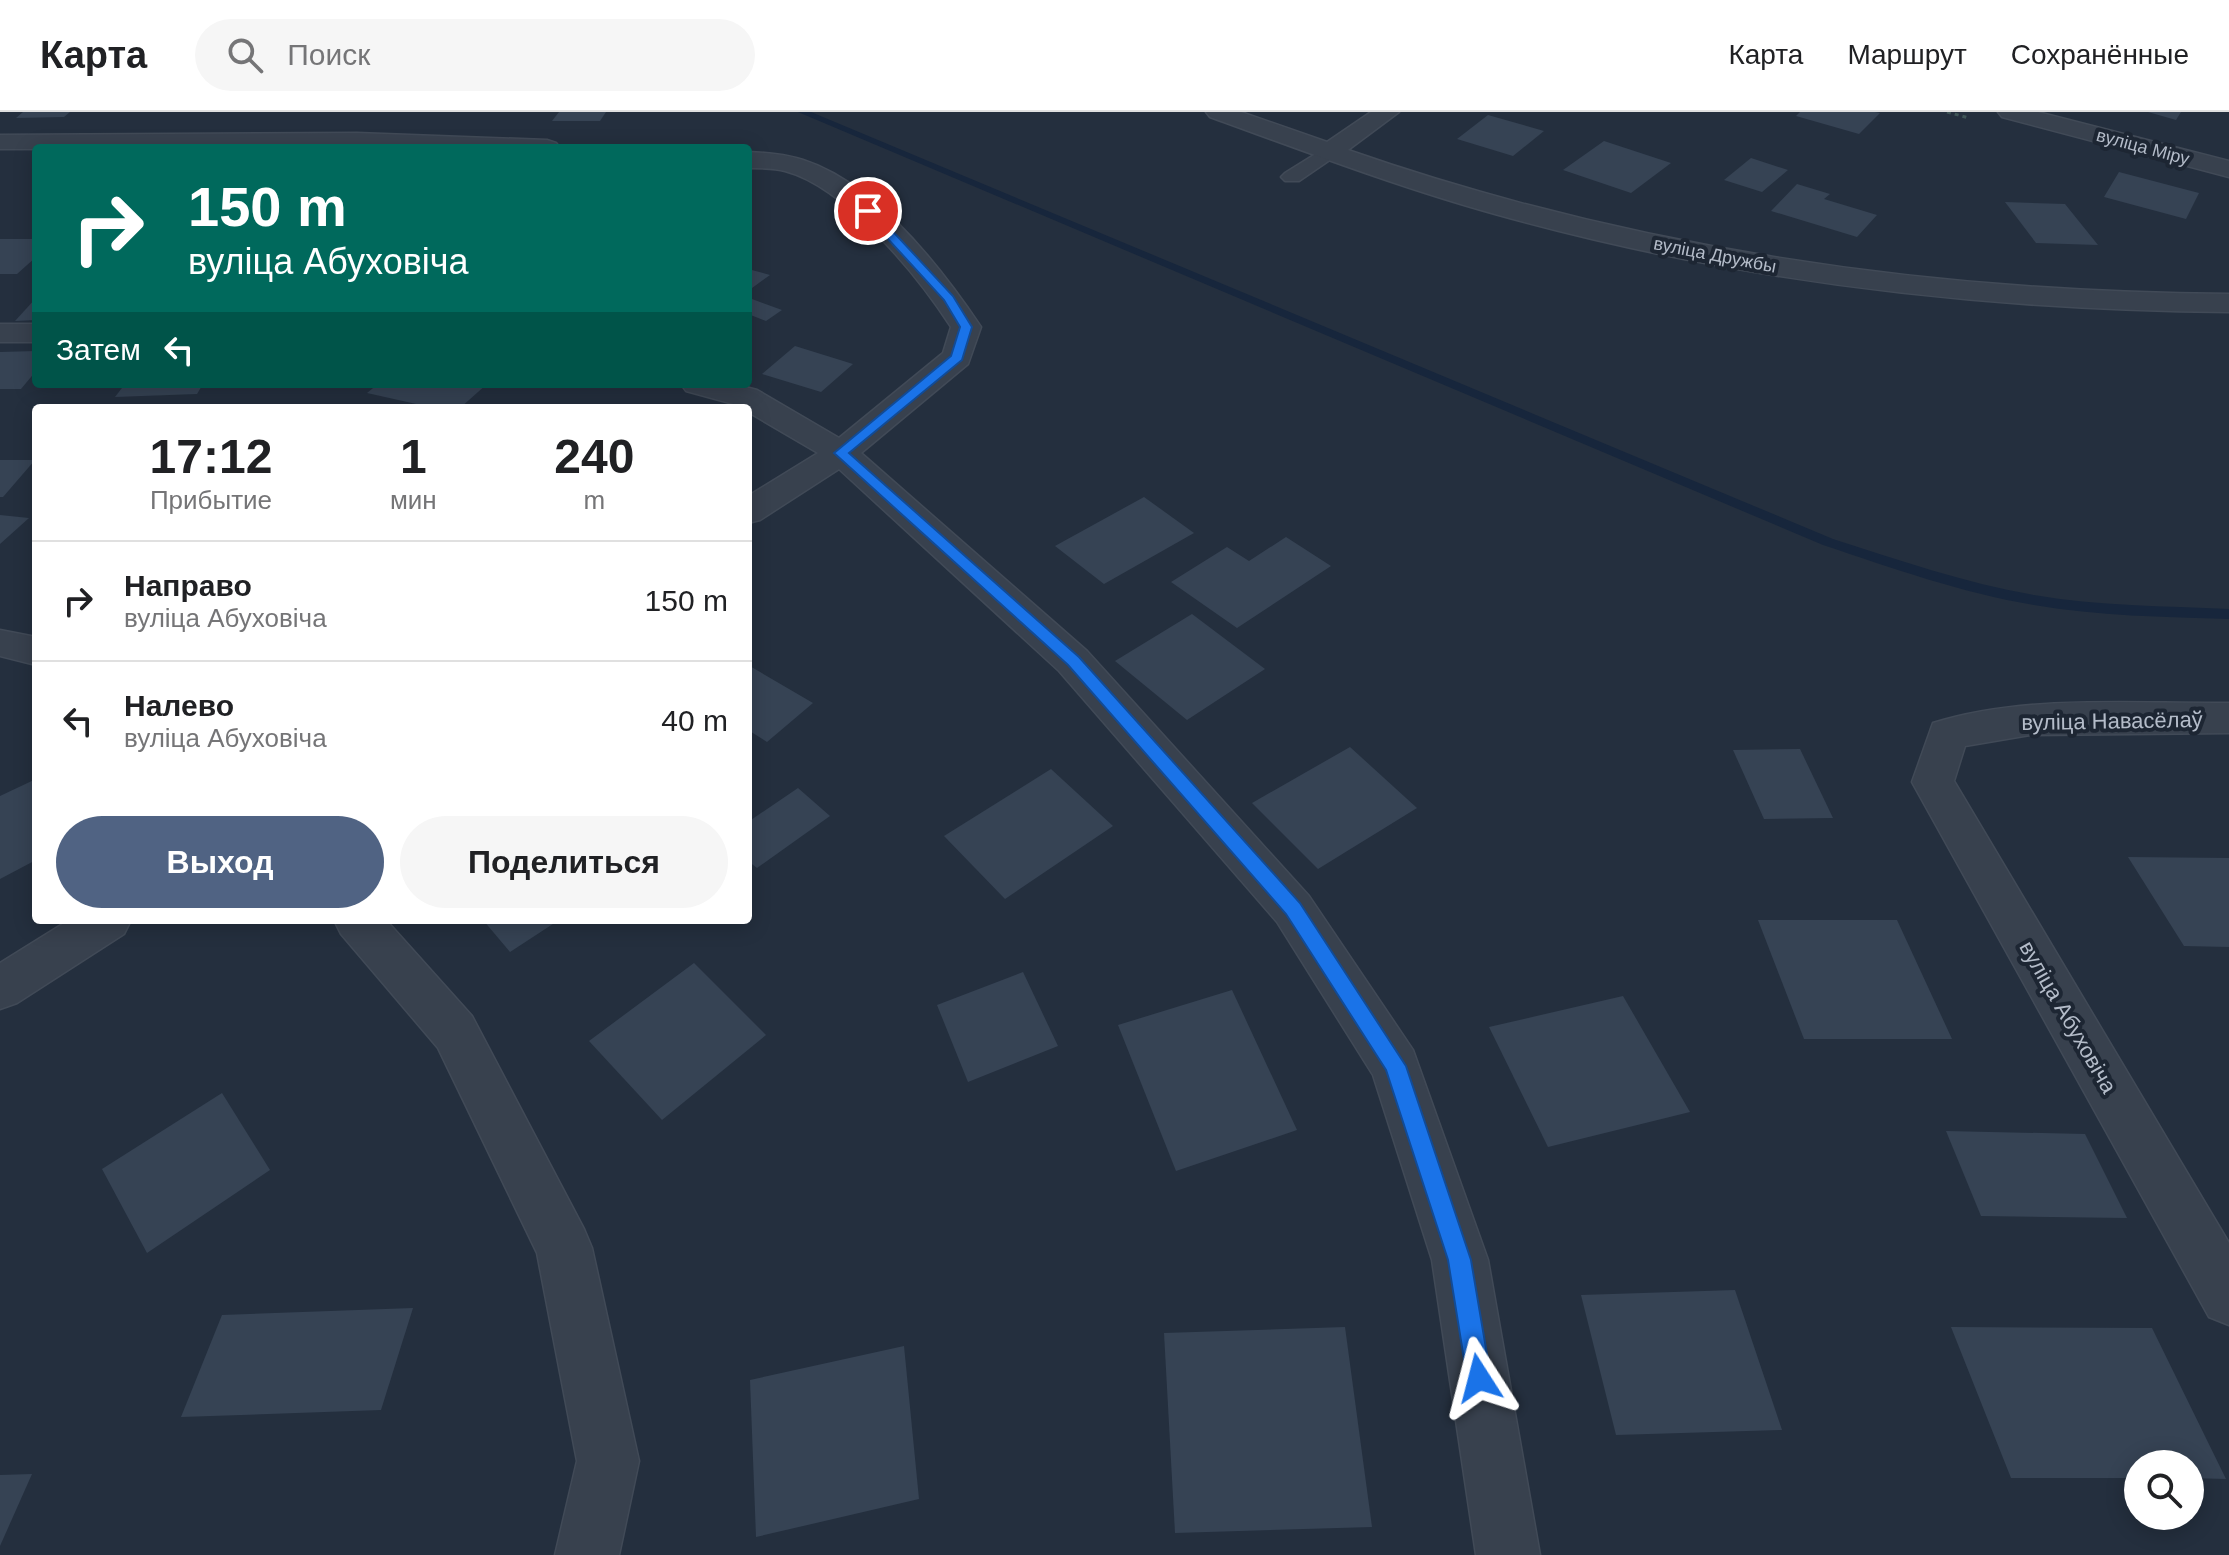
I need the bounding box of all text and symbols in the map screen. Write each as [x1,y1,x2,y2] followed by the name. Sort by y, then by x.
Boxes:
[195,19,755,91] search box
[223,33,267,77] icon: search
[40,34,147,76] text: Карта
[287,38,370,71] text: Поиск
[1728,39,1803,70] text: Карта
[1847,39,1967,70] text: Маршрут
[2011,39,2189,70] text: Сохранённые
[2094,125,2192,169] street label: вуліца Міру
[188,175,347,238] text: 150 m
[56,176,160,280] icon: right
[834,177,902,245] pin
[846,189,890,233] icon: arrive
[1652,233,1778,277] street label: вуліца Дружбы
[188,241,469,282] text: вуліца Абуховіча
[157,328,201,372] icon: left
[56,333,141,366] text: Затем
[150,430,272,483] text: 17:12
[400,430,427,483] text: 1
[554,430,634,483] text: 240
[150,485,272,515] text: Прибытие
[390,485,437,515] text: мин
[584,485,605,515] text: m
[124,569,252,602] text: Направо
[56,579,100,623] icon: right
[645,584,728,617] text: 150 m
[124,603,327,633] text: вуліца Абуховіча
[124,689,234,722] text: Налево
[56,699,100,743] icon: left
[661,704,728,737] text: 40 m
[2021,707,2203,735] street label: вуліца Навасёлаў
[124,723,327,753] text: вуліца Абуховіча
[56,816,384,908] button: Выход
[400,816,728,908] button: Поделиться
[2014,937,2122,1098] street label: вуліца Абуховіча
[1437,1336,1521,1420] position arrow
[2124,1450,2204,1530] map controls
[2124,1450,2204,1530] button: search

